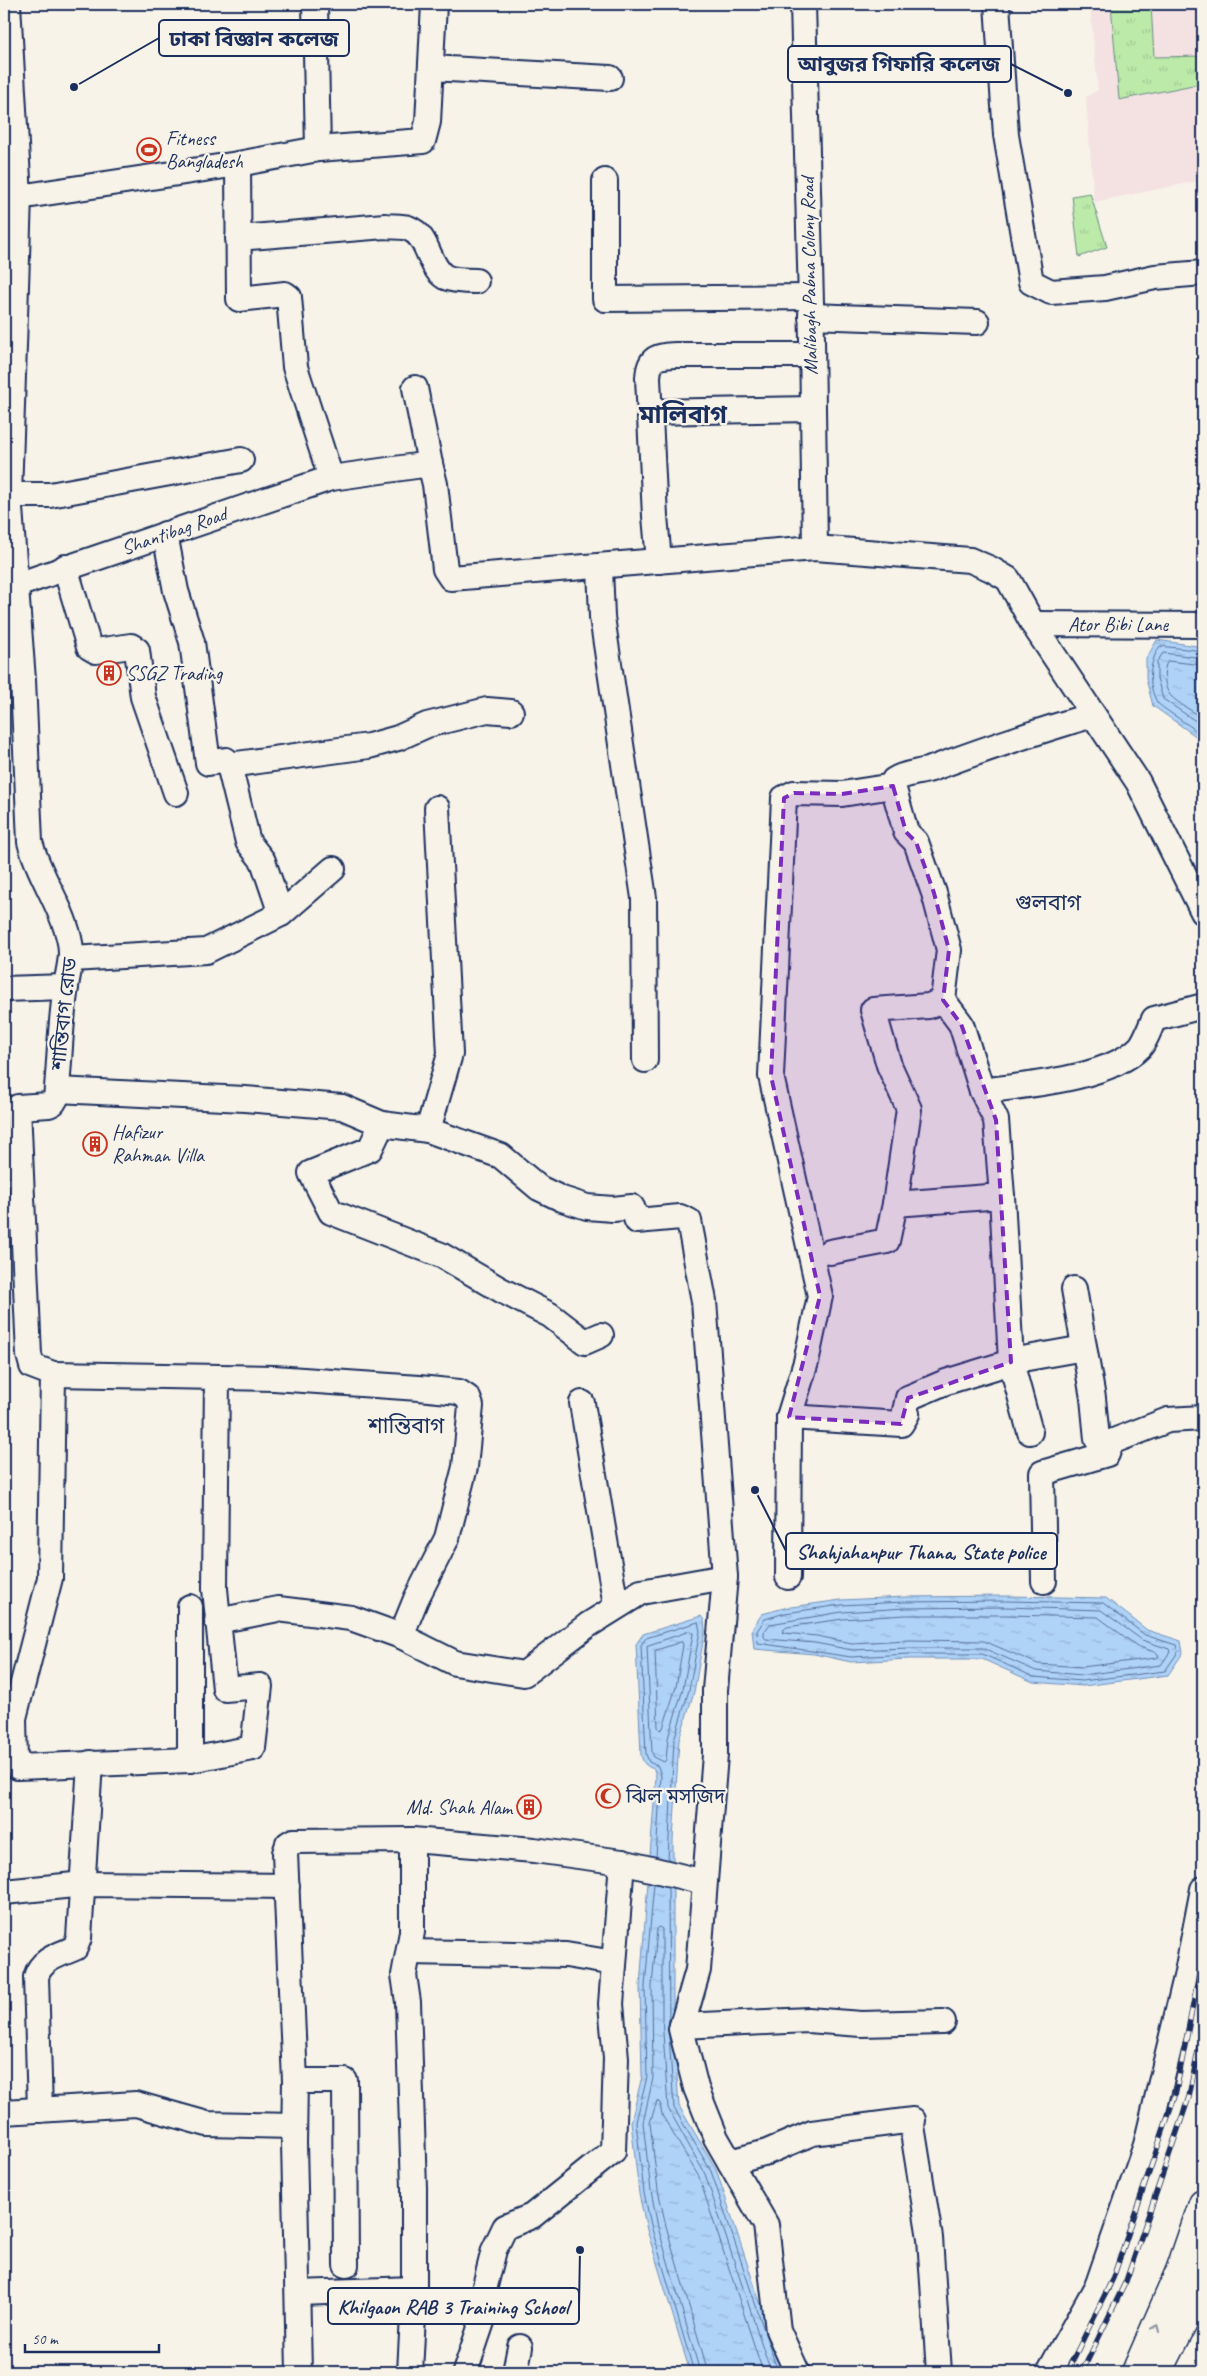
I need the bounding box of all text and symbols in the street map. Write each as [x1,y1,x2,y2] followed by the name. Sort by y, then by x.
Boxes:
[159,20,349,56] callout: ঢাকা বিজ্ঞান কলেজ
[168,26,340,52] text: ঢাকা বিজ্ঞান কলেজ
[788,46,1011,82] callout: আবুজর গিফারি কলেজ
[797,51,1001,77] text: আবুজর গিফারি কলেজ
[166,126,244,174] place label: Fitness Bangladesh
[136,137,162,163] sports icon: Fitness Bangladesh
[795,174,823,375] street label: Malibagh Pabna Colony Road
[638,399,728,431] district label: মালিবাগ
[118,500,233,561] street label: Shantibag Road
[1068,612,1169,637] street label: Ator Bibi Lane
[96,660,122,686] building icon: SSGZ Trading
[126,661,223,686] place label: SSGZ Trading
[1015,889,1082,917] district label: গুলবাগ
[46,956,82,1073] street label: শান্তিবাগ রোড
[112,1120,205,1168] place label: Hafizur Rahman Villa
[82,1131,108,1157] building icon: Hafizur Rahman Villa
[367,1412,445,1440] district label: শান্তিবাগ
[786,1533,1057,1569] callout: Shahjahanpur Thana, State police
[796,1539,1048,1565] text: Shahjahanpur Thana, State police
[595,1783,621,1809] mosque icon: ঝিল মসজিদ
[625,1784,726,1809] place label: ঝিল মসজিদ
[516,1794,542,1820] building icon: Md. Shah Alam
[406,1795,514,1820] place label: Md. Shah Alam
[328,2288,579,2324] callout: Khilgaon RAB 3 Training School
[337,2294,573,2320] text: Khilgaon RAB 3 Training School
[25,2321,159,2353] scale bar
[1150,2324,1160,2333] one-way arrow
[32,2330,59,2349] text: 50 m

